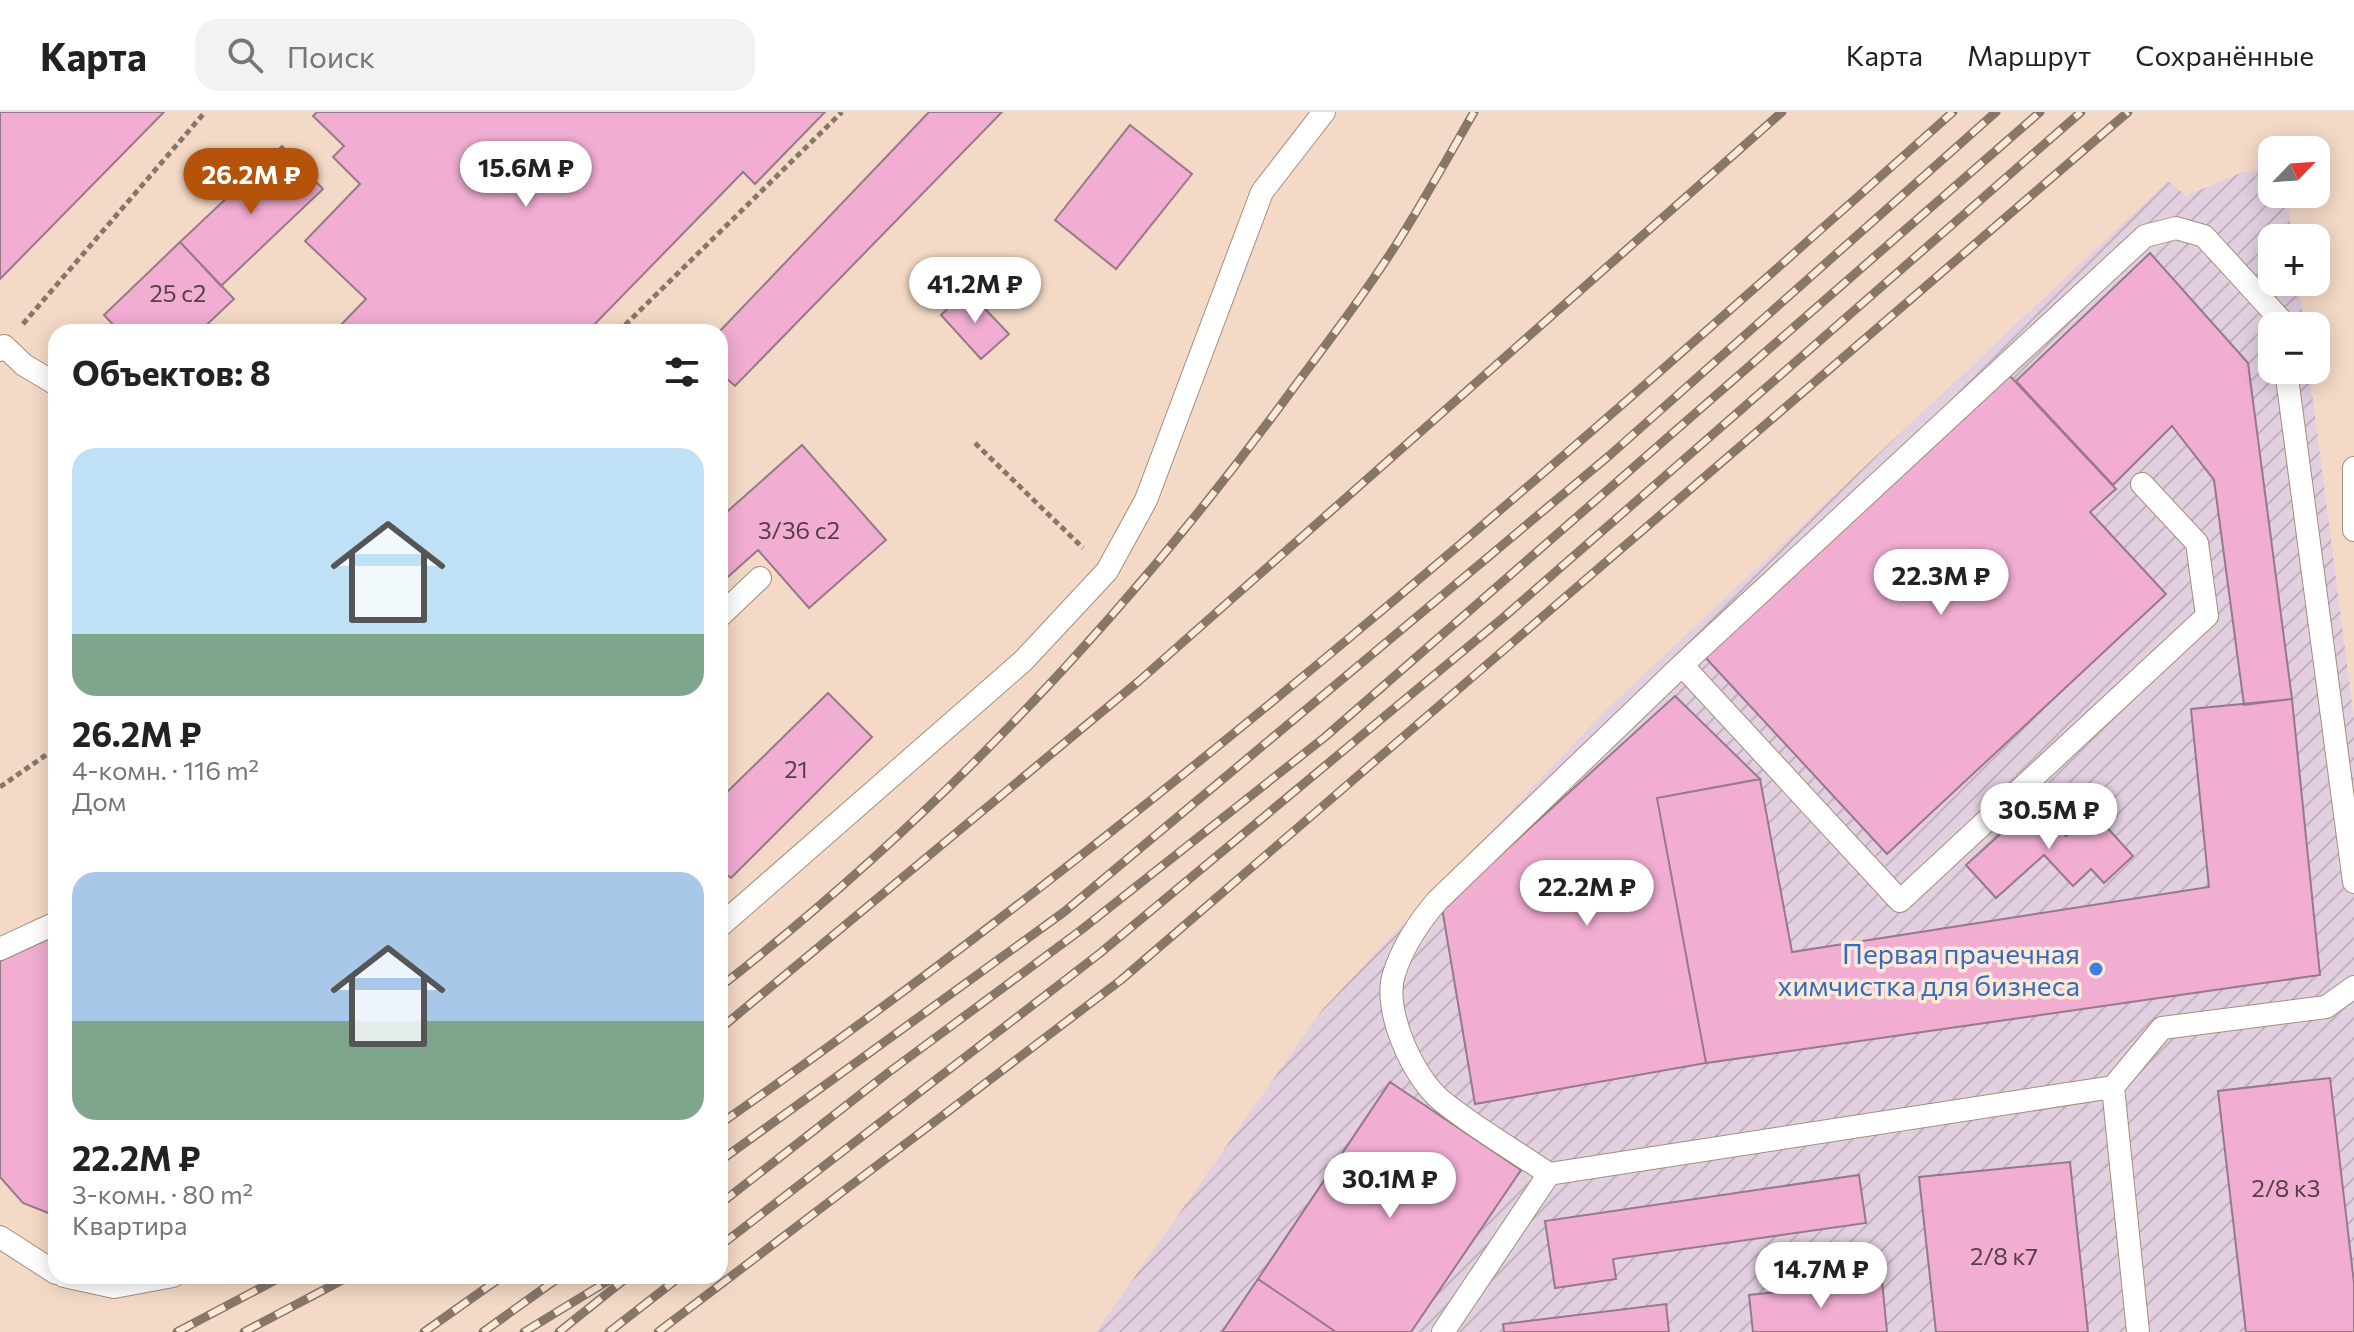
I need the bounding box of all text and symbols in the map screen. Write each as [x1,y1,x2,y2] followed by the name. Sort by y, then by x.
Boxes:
[195,19,755,91] search box
[40,32,147,79] text: Карта
[223,33,267,77] icon: search
[287,37,375,74] text: Поиск
[1846,38,1923,72] text: Карта
[1967,38,2091,72] text: Маршрут
[2135,38,2314,72] text: Сохранённые
[2258,136,2330,208] north arrow
[2258,136,2330,384] map controls
[452,141,600,209] pin: 15.6M ₽
[177,148,325,216] pin: 26.2M ₽
[478,151,574,182] text: 15.6M ₽
[201,158,301,189] text: 26.2M ₽
[2258,224,2330,296] button: +
[901,257,1049,325] pin: 41.2M ₽
[927,267,1023,298] text: 41.2M ₽
[150,278,206,307] house number: 25 с2
[2258,312,2330,384] button: −
[660,350,704,394] icon: filters
[72,351,271,393] text: Объектов: 8
[316,500,460,644] icon: home
[758,515,840,544] house number: 3/36 с2
[1867,549,2015,617] pin: 22.3M ₽
[1892,559,1990,590] text: 22.3M ₽
[72,712,202,754] text: 26.2M ₽
[72,754,259,785] text: 4-комн. · 116 m²
[784,754,808,783] house number: 21
[1975,783,2123,851] pin: 30.5M ₽
[72,785,126,816] text: Дом
[1998,793,2100,824] text: 30.5M ₽
[1513,860,1661,928] pin: 22.2M ₽
[1538,870,1636,901] text: 22.2M ₽
[316,924,460,1068] icon: home
[1778,936,2080,1002] place label: Первая прачечная химчистка для бизнеса
[2087,960,2105,978] marker: Первая прачечная химчистка для бизнеса
[72,1136,201,1178] text: 22.2M ₽
[1316,1152,1464,1220] pin: 30.1M ₽
[1342,1162,1438,1193] text: 30.1M ₽
[2251,1173,2321,1202] house number: 2/8 к3
[72,1178,253,1209] text: 3-комн. · 80 m²
[72,1209,188,1240] text: Квартира
[1970,1241,2038,1270] house number: 2/8 к7
[1747,1242,1895,1310] pin: 14.7M ₽
[1773,1252,1869,1283] text: 14.7M ₽

